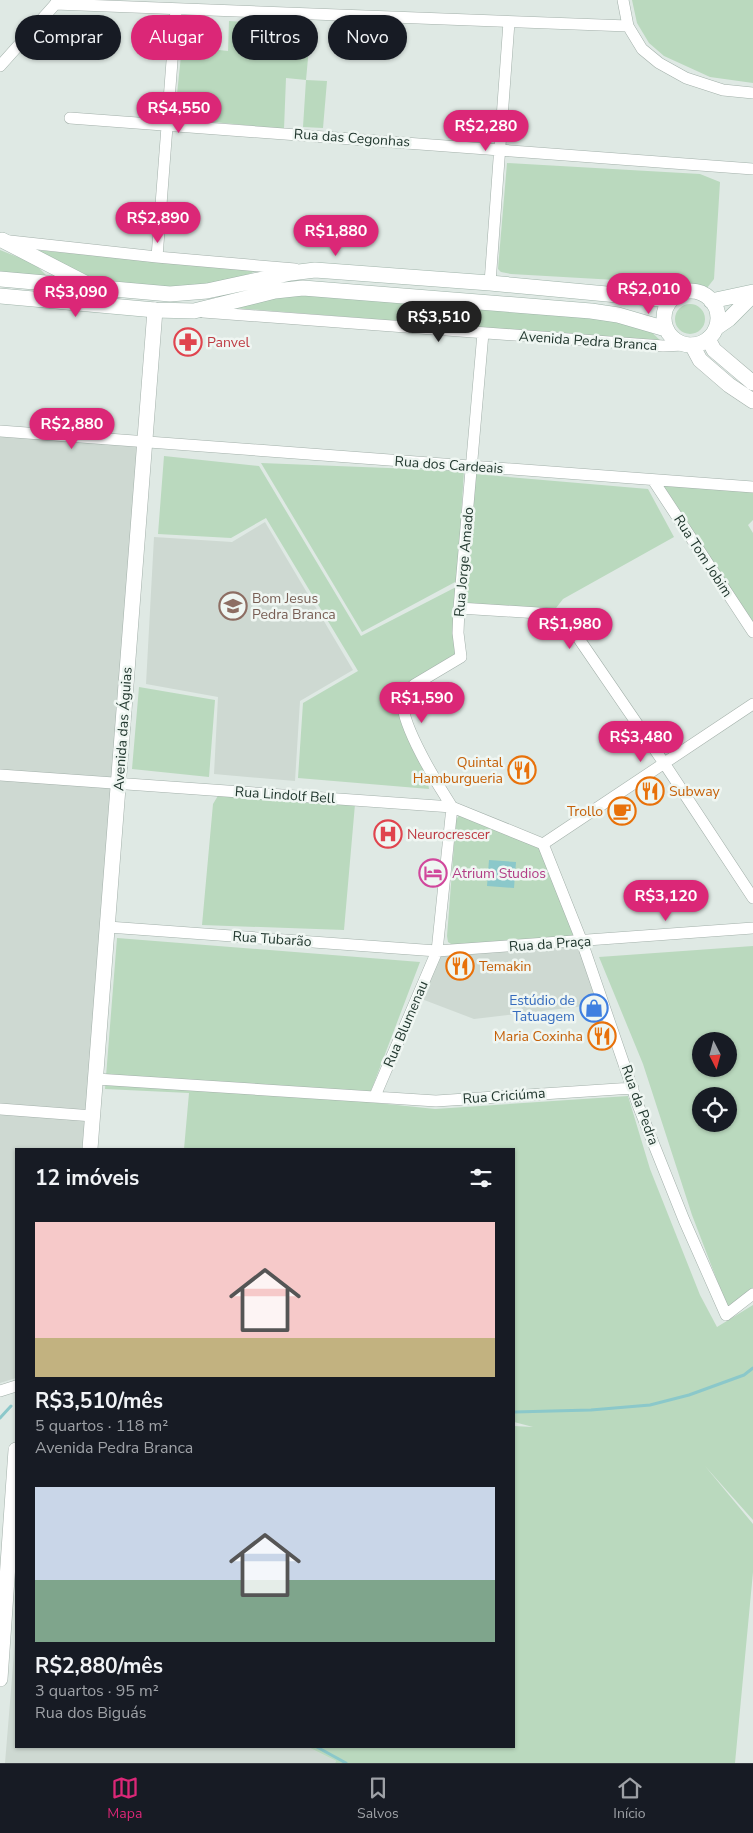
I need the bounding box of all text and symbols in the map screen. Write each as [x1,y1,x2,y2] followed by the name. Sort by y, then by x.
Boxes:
[15,15,121,60] chip: Comprar
[131,15,222,60] chip: Alugar
[232,15,318,60] chip: Filtros
[328,15,407,60] chip: Novo
[133,92,225,134] pin: R$4,550
[148,97,210,119] text: R$4,550
[440,110,532,152] pin: R$2,280
[455,115,517,137] text: R$2,280
[293,124,411,152] street label: Rua das Cegonhas
[112,202,204,244] pin: R$2,890
[127,207,189,229] text: R$2,890
[290,214,382,257] pin: R$1,880
[305,220,367,242] text: R$1,880
[603,272,695,315] pin: R$2,010
[30,276,122,318] pin: R$3,090
[618,278,680,300] text: R$2,010
[45,281,107,303] text: R$3,090
[393,300,485,343] pin: R$3,510
[408,306,470,328] text: R$3,510
[173,327,203,357] pharmacy icon: Panvel
[518,327,658,355] street label: Avenida Pedra Branca
[207,333,250,352] place label: Panvel
[26,408,118,450] pin: R$2,880
[41,413,103,435] text: R$2,880
[394,452,504,478] street label: Rua dos Cardeais
[450,506,478,618] street label: Rua Jorge Amado
[669,511,737,601] street label: Rua Tom Jobim
[252,589,336,624] place label: Bom Jesus Pedra Branca
[218,591,248,621] school or university icon: Bom Jesus Pedra Branca
[524,608,616,650] pin: R$1,980
[539,613,601,635] text: R$1,980
[109,666,137,792] street label: Avenida das Águias
[376,682,468,724] pin: R$1,590
[391,687,453,709] text: R$1,590
[595,720,687,763] pin: R$3,480
[610,726,672,748] text: R$3,480
[413,753,504,788] place label: Quintal Hamburgueria
[507,755,537,785] restaurant icon: Quintal Hamburgueria
[635,776,665,806] restaurant icon: Subway
[234,782,337,808] street label: Rua Lindolf Bell
[669,782,721,801] place label: Subway
[607,796,637,826] cafe icon: Trollo
[567,802,603,821] place label: Trollo
[373,819,403,849] hospital icon: Neurocrescer
[407,825,490,844] place label: Neurocrescer
[418,858,448,888] hotel icon: Atrium Studios
[452,864,546,883] place label: Atrium Studios
[620,880,712,922] pin: R$3,120
[635,885,697,907] text: R$3,120
[232,927,312,951] street label: Rua Tubarão
[508,932,592,956] street label: Rua da Praça
[445,951,475,981] restaurant icon: Temakin
[479,957,531,976] place label: Temakin
[379,978,433,1070] street label: Rua Blumenau
[509,991,575,1026] place label: Estúdio de Tatuagem
[579,993,609,1023] shop icon: Estúdio de Tatuagem
[587,1021,617,1051] restaurant icon: Maria Coxinha
[494,1027,583,1046] place label: Maria Coxinha
[692,1032,738,1078] north arrow
[692,1032,737,1132] map controls
[617,1062,663,1148] street label: Rua da Pedra
[462,1084,546,1108] street label: Rua Criciúma
[692,1087,737,1132] button: locate
[35,1164,139,1192] text: 12 imóveis
[467,1164,495,1192] icon: filters
[220,1255,310,1345] icon: home
[35,1387,163,1415] text: R$3,510/mês
[35,1415,168,1437] text: 5 quartos · 118 m²
[35,1437,193,1459] text: Avenida Pedra Branca
[220,1520,310,1610] icon: home
[35,1652,163,1680] text: R$2,880/mês
[35,1680,159,1702] text: 3 quartos · 95 m²
[35,1702,146,1724] text: Rua dos Biguás
[107,1774,142,1823] tab: Mapa
[357,1774,399,1823] tab: Salvos
[613,1774,646,1823] tab: Início

